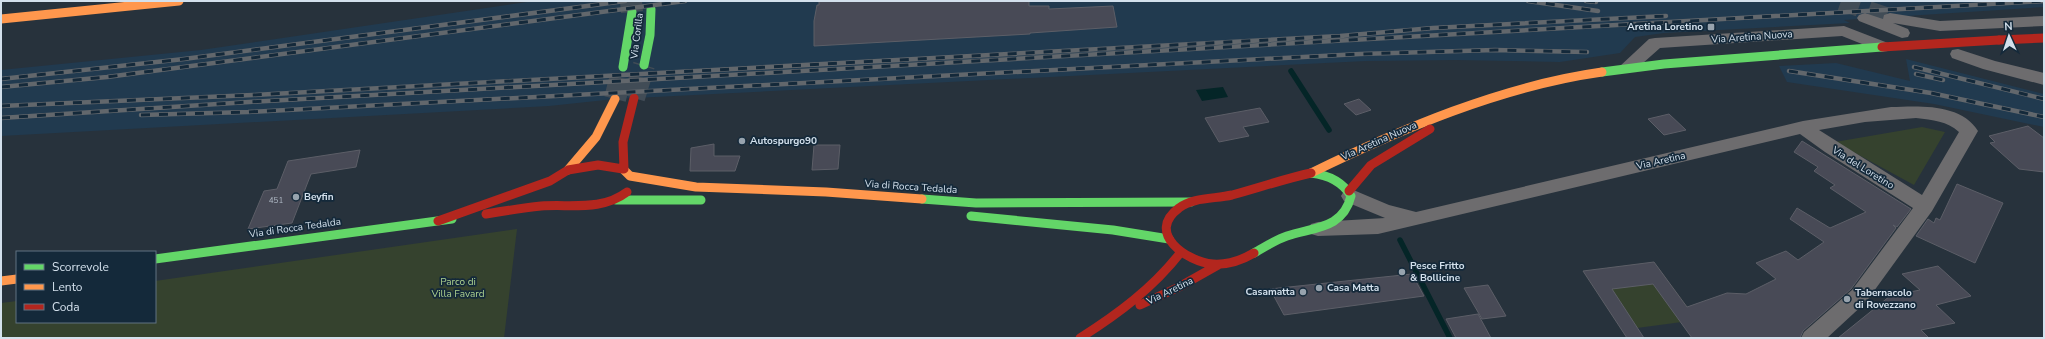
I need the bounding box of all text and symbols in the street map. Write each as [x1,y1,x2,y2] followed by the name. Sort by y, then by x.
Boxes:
[627,12,647,61] street label: Via Corilla
[1989,16,2029,56] north arrow
[2004,19,2013,34] text: N
[1627,20,1703,34] place label: Aretina Loretino
[1706,22,1716,32] marker: Aretina Loretino
[1710,27,1793,47] street label: Via Aretina Nuova
[1338,118,1419,164] street label: Via Aretina Nuova
[750,134,817,148] place label: Autospurgo90
[737,136,747,146] marker: Autospurgo90
[1829,143,1897,193] street label: Via del Loretino
[1634,149,1687,174] street label: Via Aretina
[863,177,958,197] street label: Via di Rocca Tedalda
[304,190,334,204] place label: Beyfin
[291,192,301,202] marker: Beyfin
[269,195,283,206] house number: 451
[247,215,342,242] street label: Via di Rocca Tedalda
[16,251,156,323] legend
[52,259,109,275] text: Scorrevole
[1410,259,1465,285] place label: Pesce Fritto & Bollicine
[1397,267,1407,277] marker: Pesce Fritto & Bollicine
[1144,274,1196,309] street label: Via Aretina
[430,275,485,301] park label: Parco di Villa Favard
[52,279,83,295] text: Lento
[1327,281,1379,295] place label: Casa Matta
[1314,283,1324,293] marker: Casa Matta
[1245,285,1295,299] place label: Casamatta
[1855,286,1916,312] place label: Tabernacolo di Rovezzano
[1298,287,1308,297] marker: Casamatta
[1842,294,1852,304] marker: Tabernacolo di Rovezzano
[52,299,80,315] text: Coda

